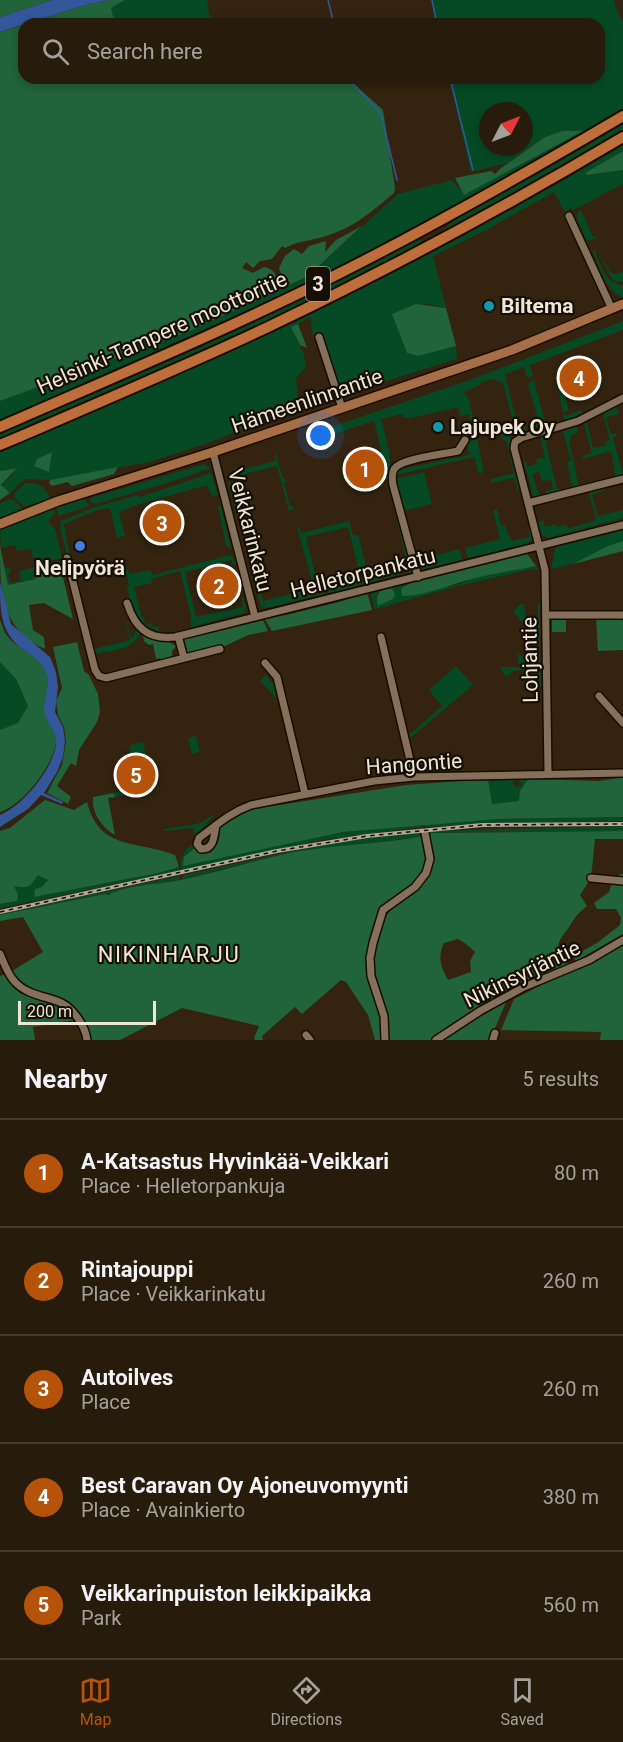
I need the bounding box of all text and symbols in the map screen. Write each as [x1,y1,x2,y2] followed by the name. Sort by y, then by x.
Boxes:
[18,18,605,84] search box
[39,35,72,68] icon: search
[87,39,203,64] text: Search here
[479,102,533,156] north arrow
[33,267,291,399] street label: Helsinki-Tampere moottoritie
[306,267,330,301] road number: 3
[501,294,573,318] place label: Biltema
[482,299,496,313] marker: Biltema
[560,356,598,400] pin: 4
[228,364,386,438] street label: Hämeenlinnantie
[450,415,555,439] place label: Lajupek Oy
[431,420,445,434] marker: Lajupek Oy
[306,421,335,450] your location
[346,446,385,492] pin: 1
[223,466,277,594] street label: Veikkarinkatu
[142,500,182,546] pin: 3
[73,539,87,553] marker: Nelipyörä
[288,543,438,603] street label: Helletorpankatu
[35,556,125,580] place label: Nelipyörä
[200,564,238,608] pin: 2
[517,617,543,703] street label: Lohjantie
[365,749,463,779] street label: Hangontie
[116,752,156,798] pin: 5
[460,935,584,1013] street label: Nikinsyrjäntie
[98,942,240,967] district label: NIKINHARJU
[18,998,156,1025] scale bar
[27,1002,72,1021] text: 200 m
[24,1064,107,1094] text: Nearby
[523,1067,599,1091] text: 5 results
[81,1149,389,1174] text: A-Katsastus Hyvinkää-Veikkari
[38,1161,49,1185] text: 1
[554,1161,599,1185] text: 80 m
[81,1174,285,1198] text: Place · Helletorpankuja
[81,1257,194,1282] text: Rintajouppi
[38,1269,49,1293] text: 2
[543,1269,599,1293] text: 260 m
[81,1282,266,1306] text: Place · Veikkarinkatu
[81,1365,173,1390] text: Autoilves
[38,1377,49,1401] text: 3
[543,1377,599,1401] text: 260 m
[81,1390,130,1414] text: Place
[81,1473,409,1498] text: Best Caravan Oy Ajoneuvomyynti
[38,1485,49,1509] text: 4
[543,1485,599,1509] text: 380 m
[81,1498,245,1522] text: Place · Avainkierto
[81,1581,371,1606] text: Veikkarinpuiston leikkipaikka
[38,1593,49,1617] text: 5
[543,1593,599,1617] text: 560 m
[81,1606,121,1630] text: Park
[79,1674,112,1729] tab: Map
[270,1674,342,1729] tab: Directions
[501,1674,544,1729] tab: Saved

